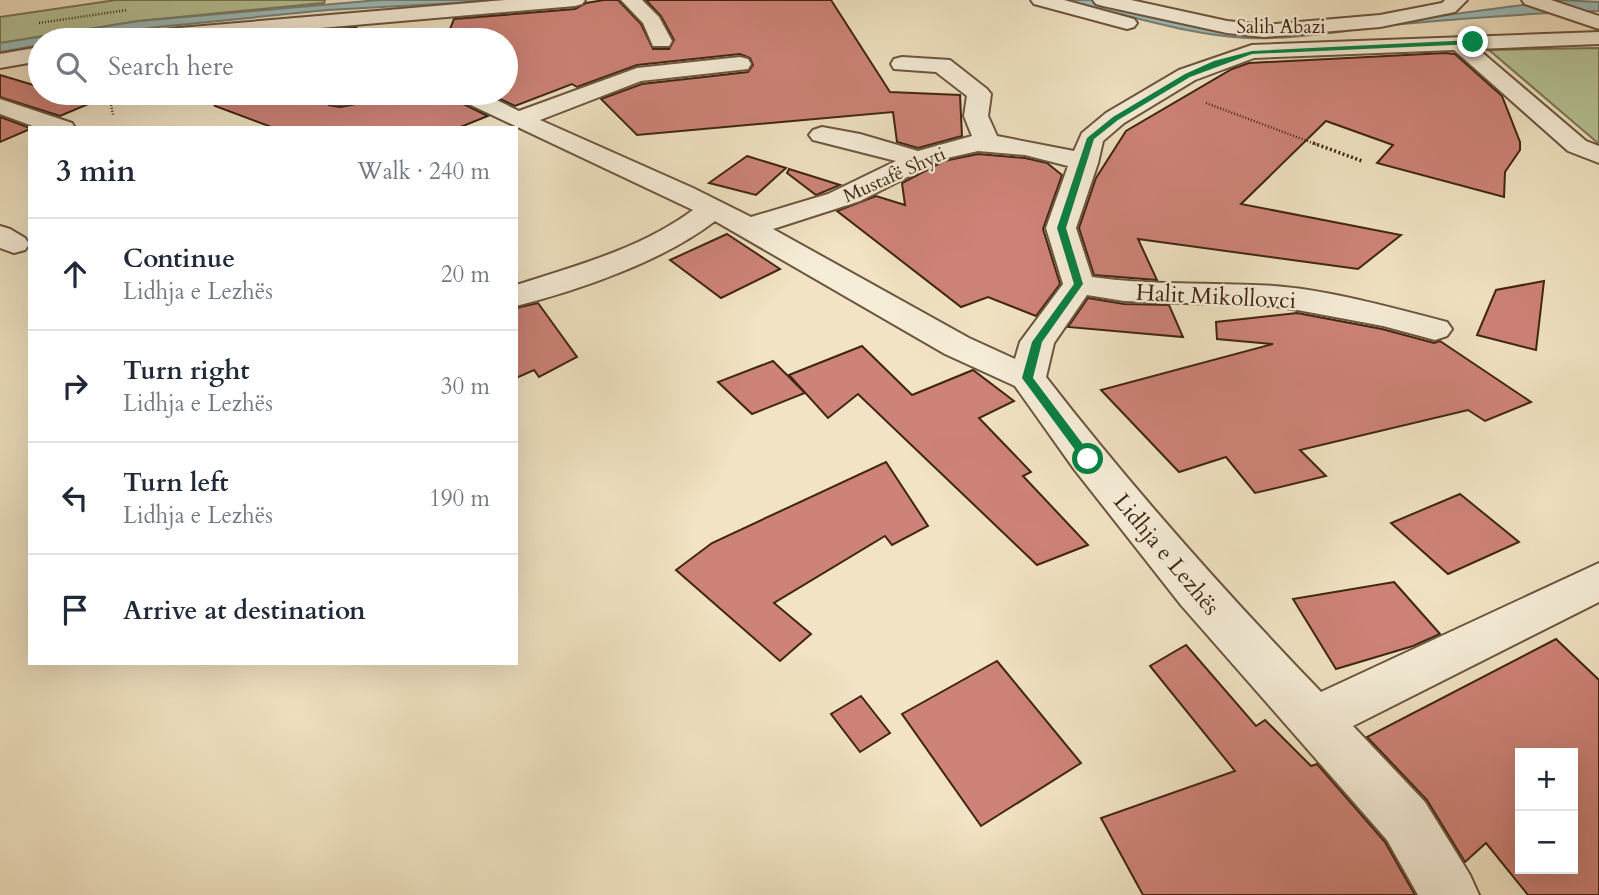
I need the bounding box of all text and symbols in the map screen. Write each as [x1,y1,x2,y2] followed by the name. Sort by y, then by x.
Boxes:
[1236,14,1326,40] street label: Salih Abazi
[1457,26,1488,57] route end
[28,28,518,105] search box
[52,48,90,86] icon: search
[108,49,234,84] text: Search here
[839,141,950,209] street label: Mustafë Shyti
[56,151,136,192] text: 3 min
[357,156,490,187] text: Walk · 240 m
[123,241,235,276] text: Continue
[56,255,94,293] icon: ahead
[441,259,490,290] text: 20 m
[123,276,273,307] text: Lidhja e Lezhës
[1135,277,1297,316] street label: Halit Mikollovci
[123,353,250,388] text: Turn right
[56,367,94,405] icon: right
[441,371,490,402] text: 30 m
[123,388,273,419] text: Lidhja e Lezhës
[1072,443,1103,474] route start
[123,465,228,500] text: Turn left
[56,479,94,517] icon: left
[429,483,490,514] text: 190 m
[1107,487,1227,622] street label: Lidhja e Lezhës
[123,500,273,531] text: Lidhja e Lezhës
[56,591,94,629] icon: arrive
[123,593,366,628] text: Arrive at destination
[1515,748,1578,874] map controls
[1515,748,1578,811] button: +
[1515,811,1578,874] button: −

